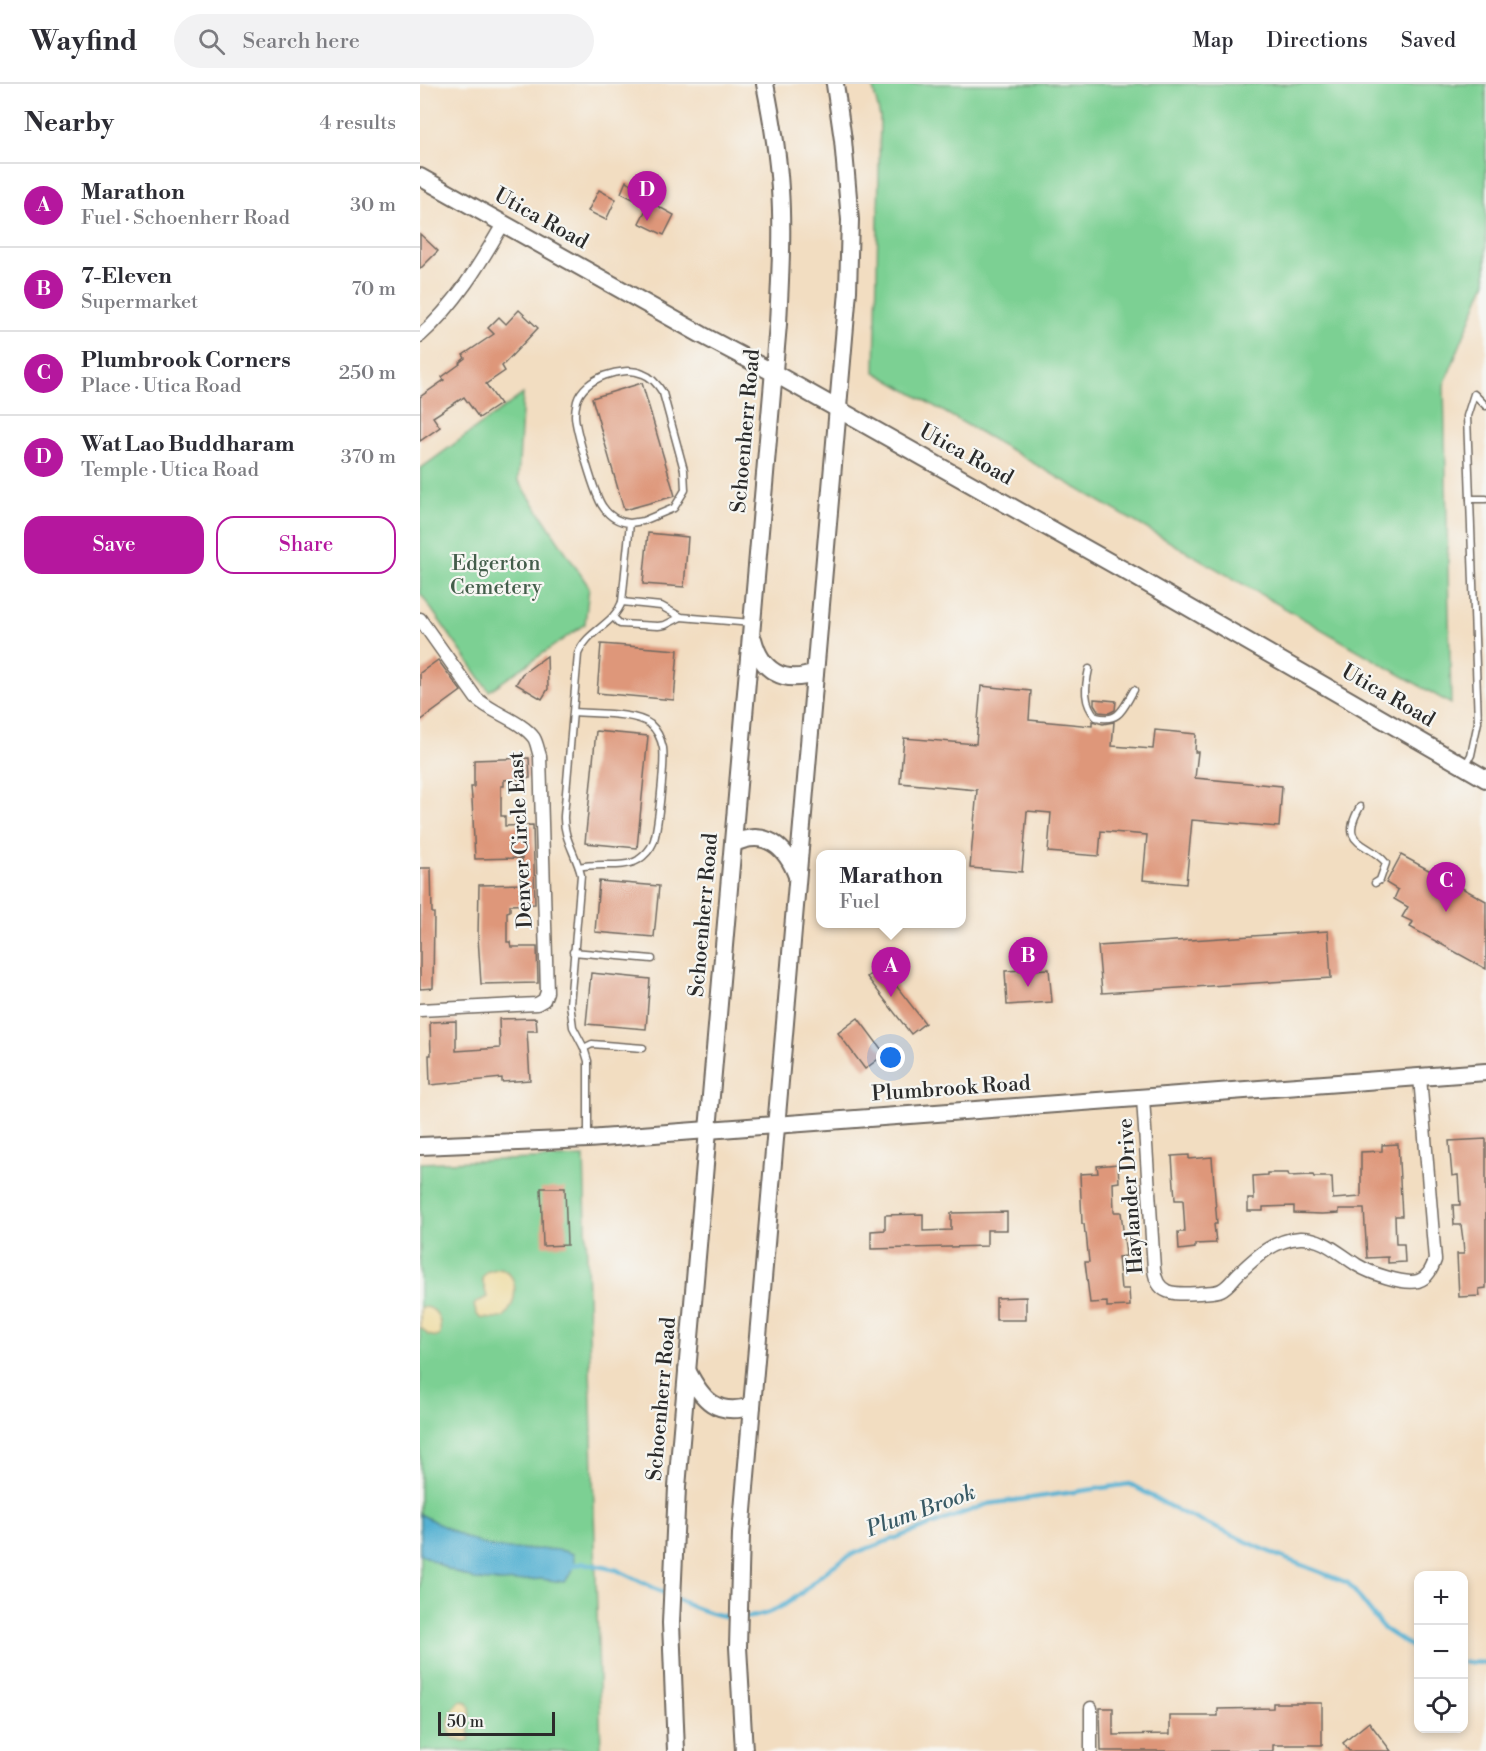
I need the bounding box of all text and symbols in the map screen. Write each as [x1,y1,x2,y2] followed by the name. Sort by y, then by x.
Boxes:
[174,14,594,68] search box
[30,24,138,59] text: Wayfind
[195,25,228,58] icon: search
[243,28,360,55] text: Search here
[1192,28,1234,54] text: Map
[1267,28,1368,54] text: Directions
[1401,28,1456,54] text: Saved
[24,107,114,139] text: Nearby
[319,111,396,136] text: 4 results
[628,172,666,221] pin: D
[81,179,185,206] text: Marathon
[489,182,593,256] street label: Utica Road
[36,193,51,218] text: A
[350,193,396,218] text: 30 m
[81,206,290,231] text: Fuel · Schoenherr Road
[81,263,172,290] text: 7-Eleven
[36,277,51,302] text: B
[352,277,396,302] text: 70 m
[81,290,198,315] text: Supermarket
[81,347,291,374] text: Plumbrook Corners
[726,348,766,514] street label: Schoenherr Road
[36,361,51,386] text: C
[339,361,396,386] text: 250 m
[81,374,241,399] text: Place · Utica Road
[914,418,1018,492] street label: Utica Road
[81,431,294,458] text: Wat Lao Buddharam
[36,445,51,470] text: D
[341,445,396,470] text: 370 m
[81,458,259,483] text: Temple · Utica Road
[24,516,204,574] button: Save
[216,516,396,574] button: Share
[450,551,543,601] park label: Edgerton Cemetery
[1337,659,1439,733] street label: Utica Road
[503,750,539,929] street label: Denver Circle East
[684,832,724,998] street label: Schoenherr Road
[816,850,966,928] popup
[1426,862,1466,912] pin: C
[839,863,943,890] text: Marathon
[839,890,880,915] text: Fuel
[1008,938,1048,987] pin: B
[872,948,910,997] pin: A
[876,1043,905,1072] your location
[871,1070,1031,1108] street label: Plumbrook Road
[1113,1117,1149,1275] street label: Haylander Drive
[642,1316,682,1482] street label: Schoenherr Road
[862,1479,979,1544] water label: Plum Brook
[1414,1571,1468,1733] map controls
[1414,1571,1468,1625] button: +
[1414,1625,1468,1679] button: −
[1414,1679,1468,1733] button: locate
[438,1709,555,1736] scale bar
[447,1712,484,1732] text: 50 m

